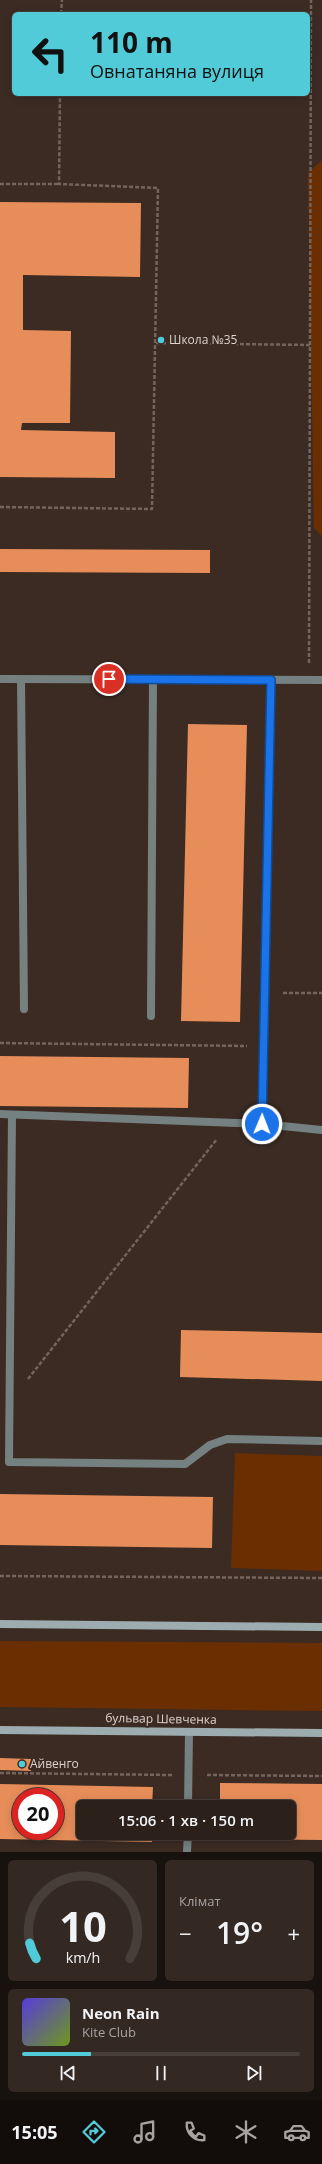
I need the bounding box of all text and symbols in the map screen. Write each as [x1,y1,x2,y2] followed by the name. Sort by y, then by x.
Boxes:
[90,23,173,61] text: 110 m
[24,28,76,80] icon: left
[90,59,264,83] text: Овнатаняна вулиця
[169,331,238,348] place label: Школа №35
[156,335,166,345] marker: Школа №35
[92,662,126,696] pin
[98,668,120,690] icon: arrive
[241,1103,283,1145] position arrow
[105,1709,217,1728] street label: бульвар Шевченка
[30,1755,79,1772] place label: Айвенго
[17,1759,27,1769] marker: Айвенго
[12,1788,64,1840] speed limit sign: 20
[118,1810,254,1830] text: 15:06 · 1 хв · 150 m
[179,1892,221,1910] text: Клімат
[59,1897,106,1953] text: 10
[216,1912,263,1953] text: 19°
[179,1918,192,1948] text: −
[287,1918,300,1948] text: +
[65,1947,100,1966] text: km/h
[82,2003,160,2023] text: Neon Rain
[82,2023,136,2041] text: Kite Club
[57,2062,79,2084] icon: previous
[150,2062,172,2084] icon: pause
[243,2062,265,2084] icon: next
[80,2118,108,2146] icon: directions
[131,2118,159,2146] icon: music
[181,2118,209,2146] icon: phone
[232,2118,260,2146] icon: climate
[283,2118,311,2146] icon: car
[11,2120,58,2144] text: 15:05

